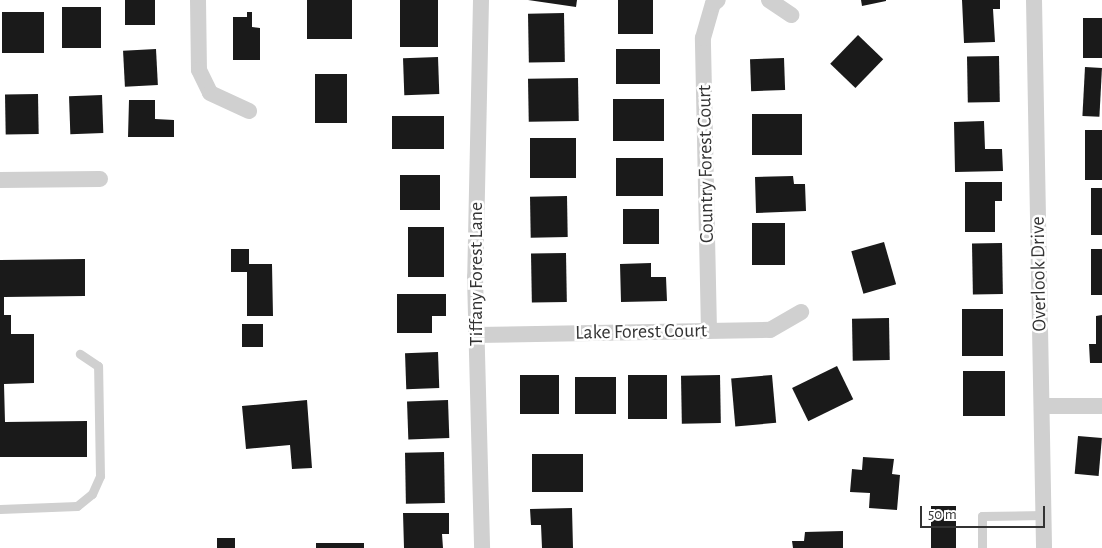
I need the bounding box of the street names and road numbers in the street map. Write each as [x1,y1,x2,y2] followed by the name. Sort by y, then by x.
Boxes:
[693,85,719,243] street label: Country Forest Court
[464,202,488,346] street label: Tiffany Forest Lane
[1026,216,1052,332] street label: Overlook Drive
[575,319,707,345] street label: Lake Forest Court

